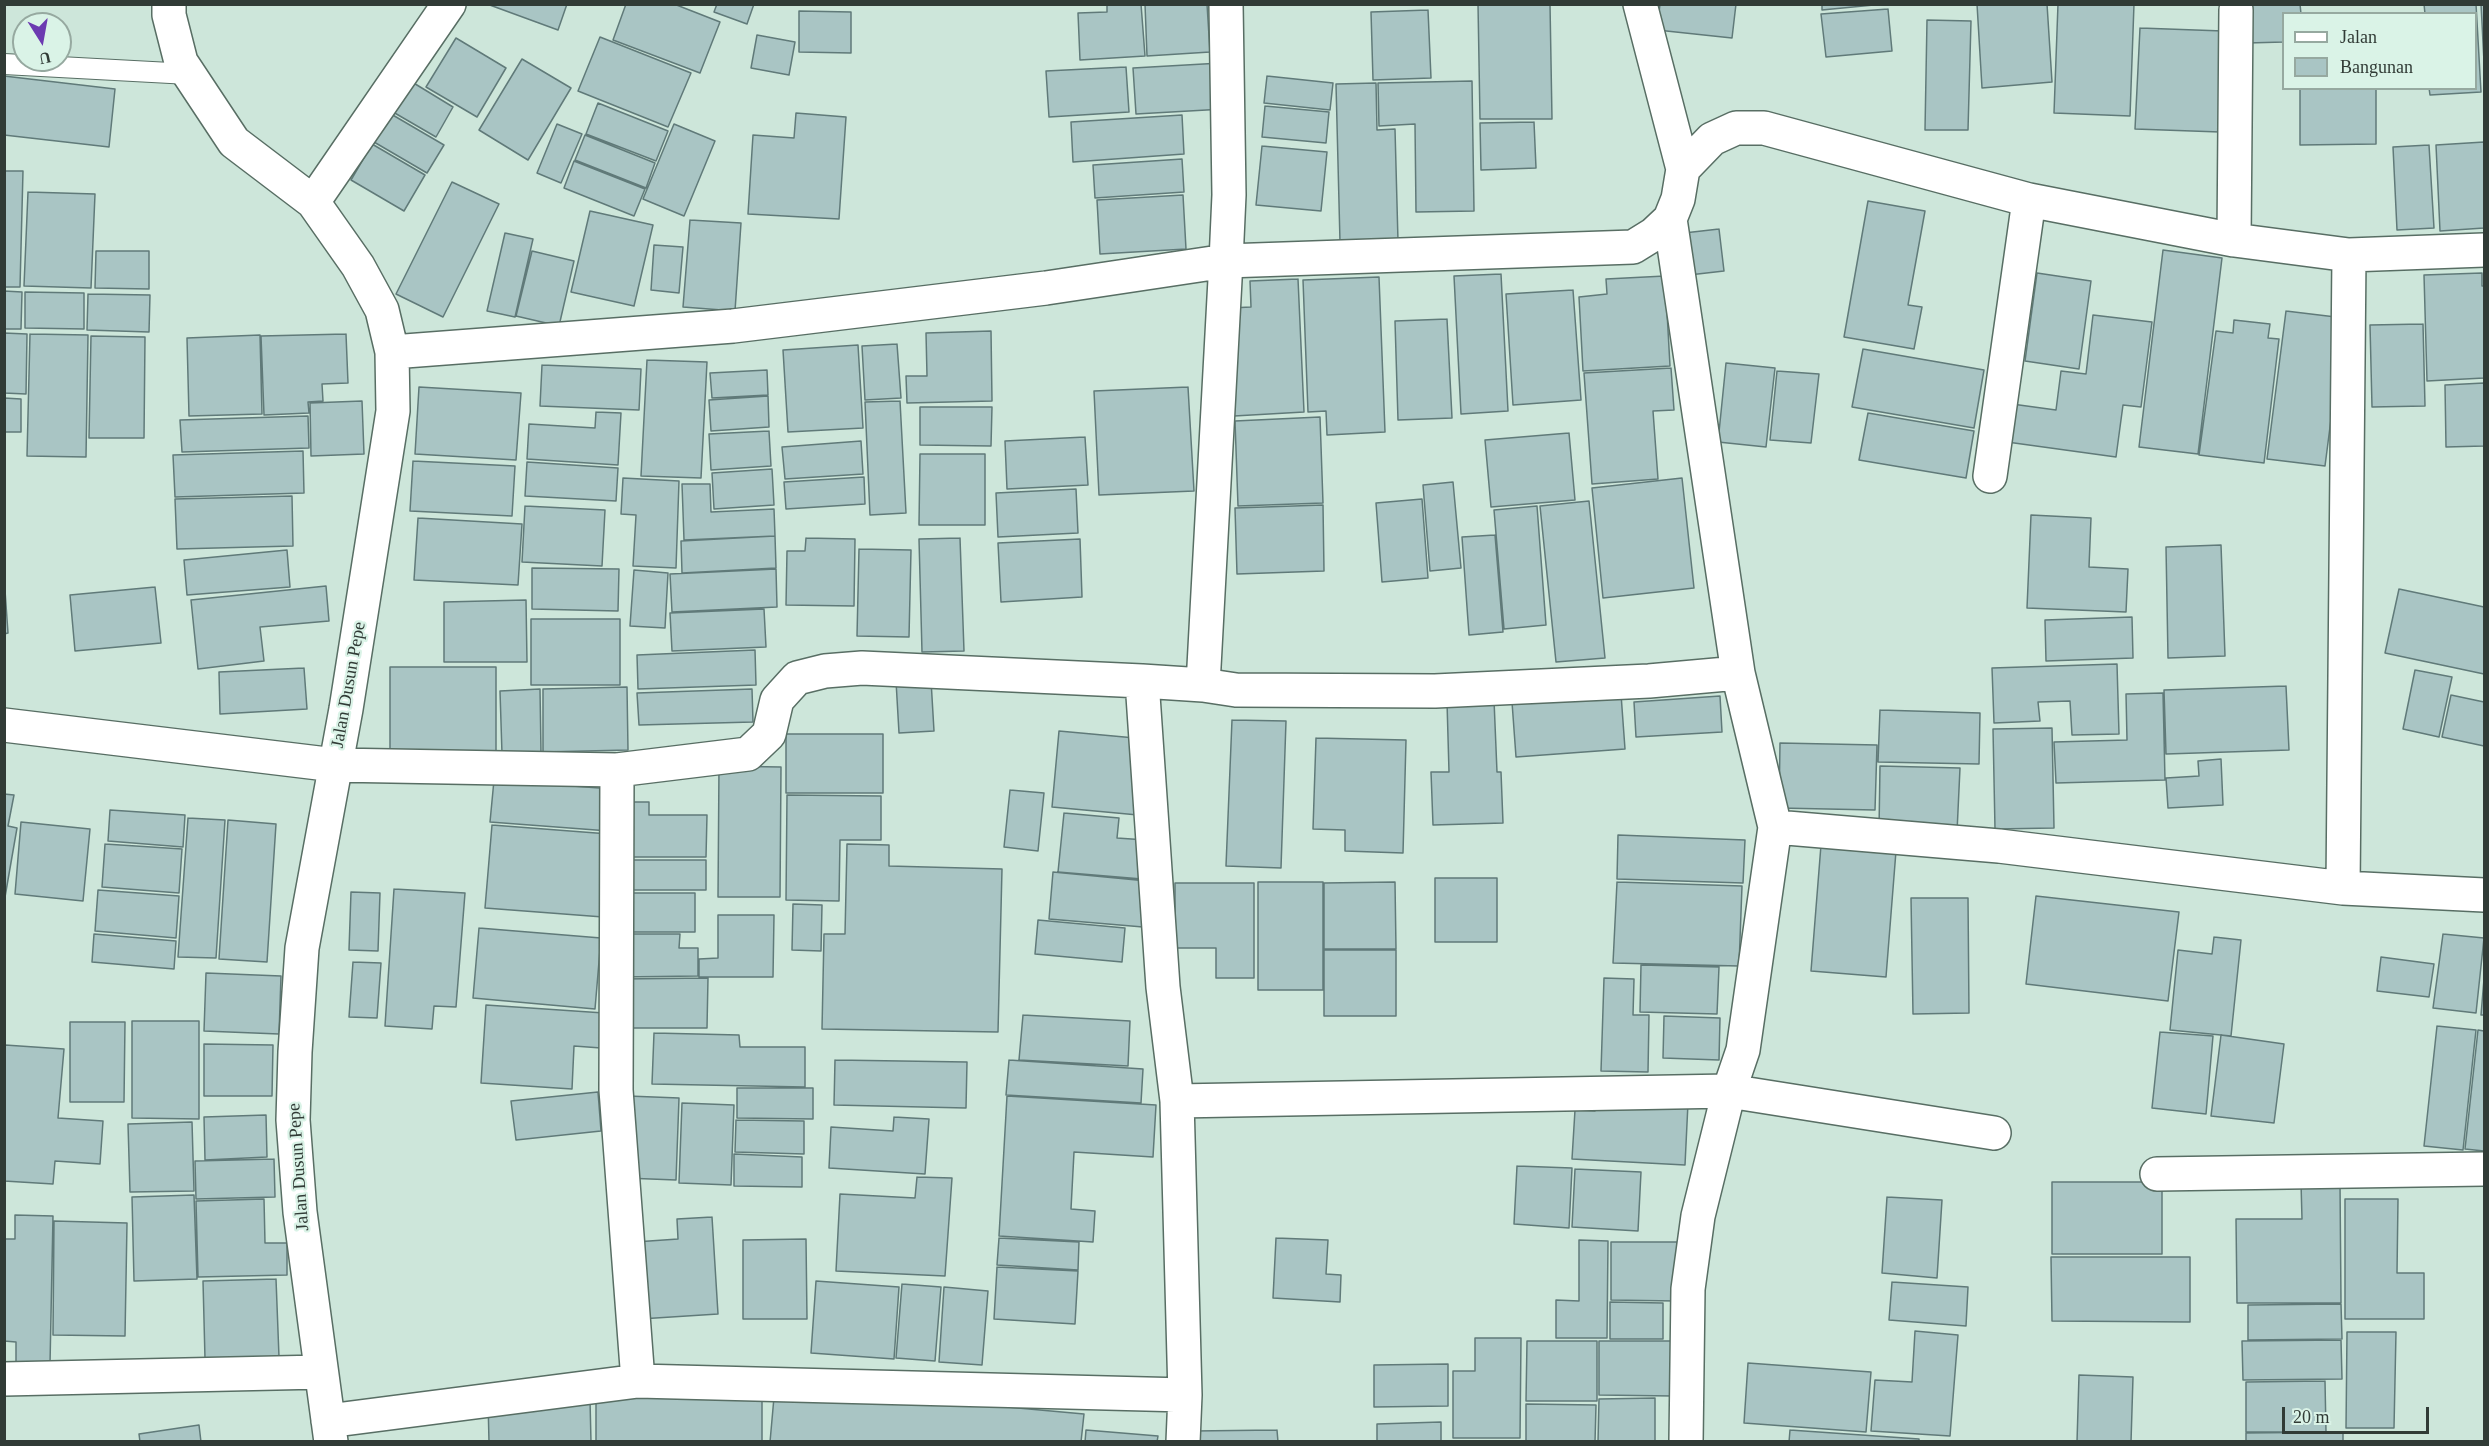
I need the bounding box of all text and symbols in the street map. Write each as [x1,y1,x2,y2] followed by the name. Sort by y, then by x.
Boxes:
[12,12,72,72] north arrow
[2282,12,2477,90] legend
[2340,27,2377,47] text: Jalan
[38,49,52,68] text: U
[2340,57,2413,77] text: Bangunan
[327,620,371,750] street label: Jalan Dusun Pepe
[284,1102,314,1232] street label: Jalan Dusun Pepe
[2285,1395,2432,1433] scale bar
[2293,1407,2330,1427] text: 20 m

